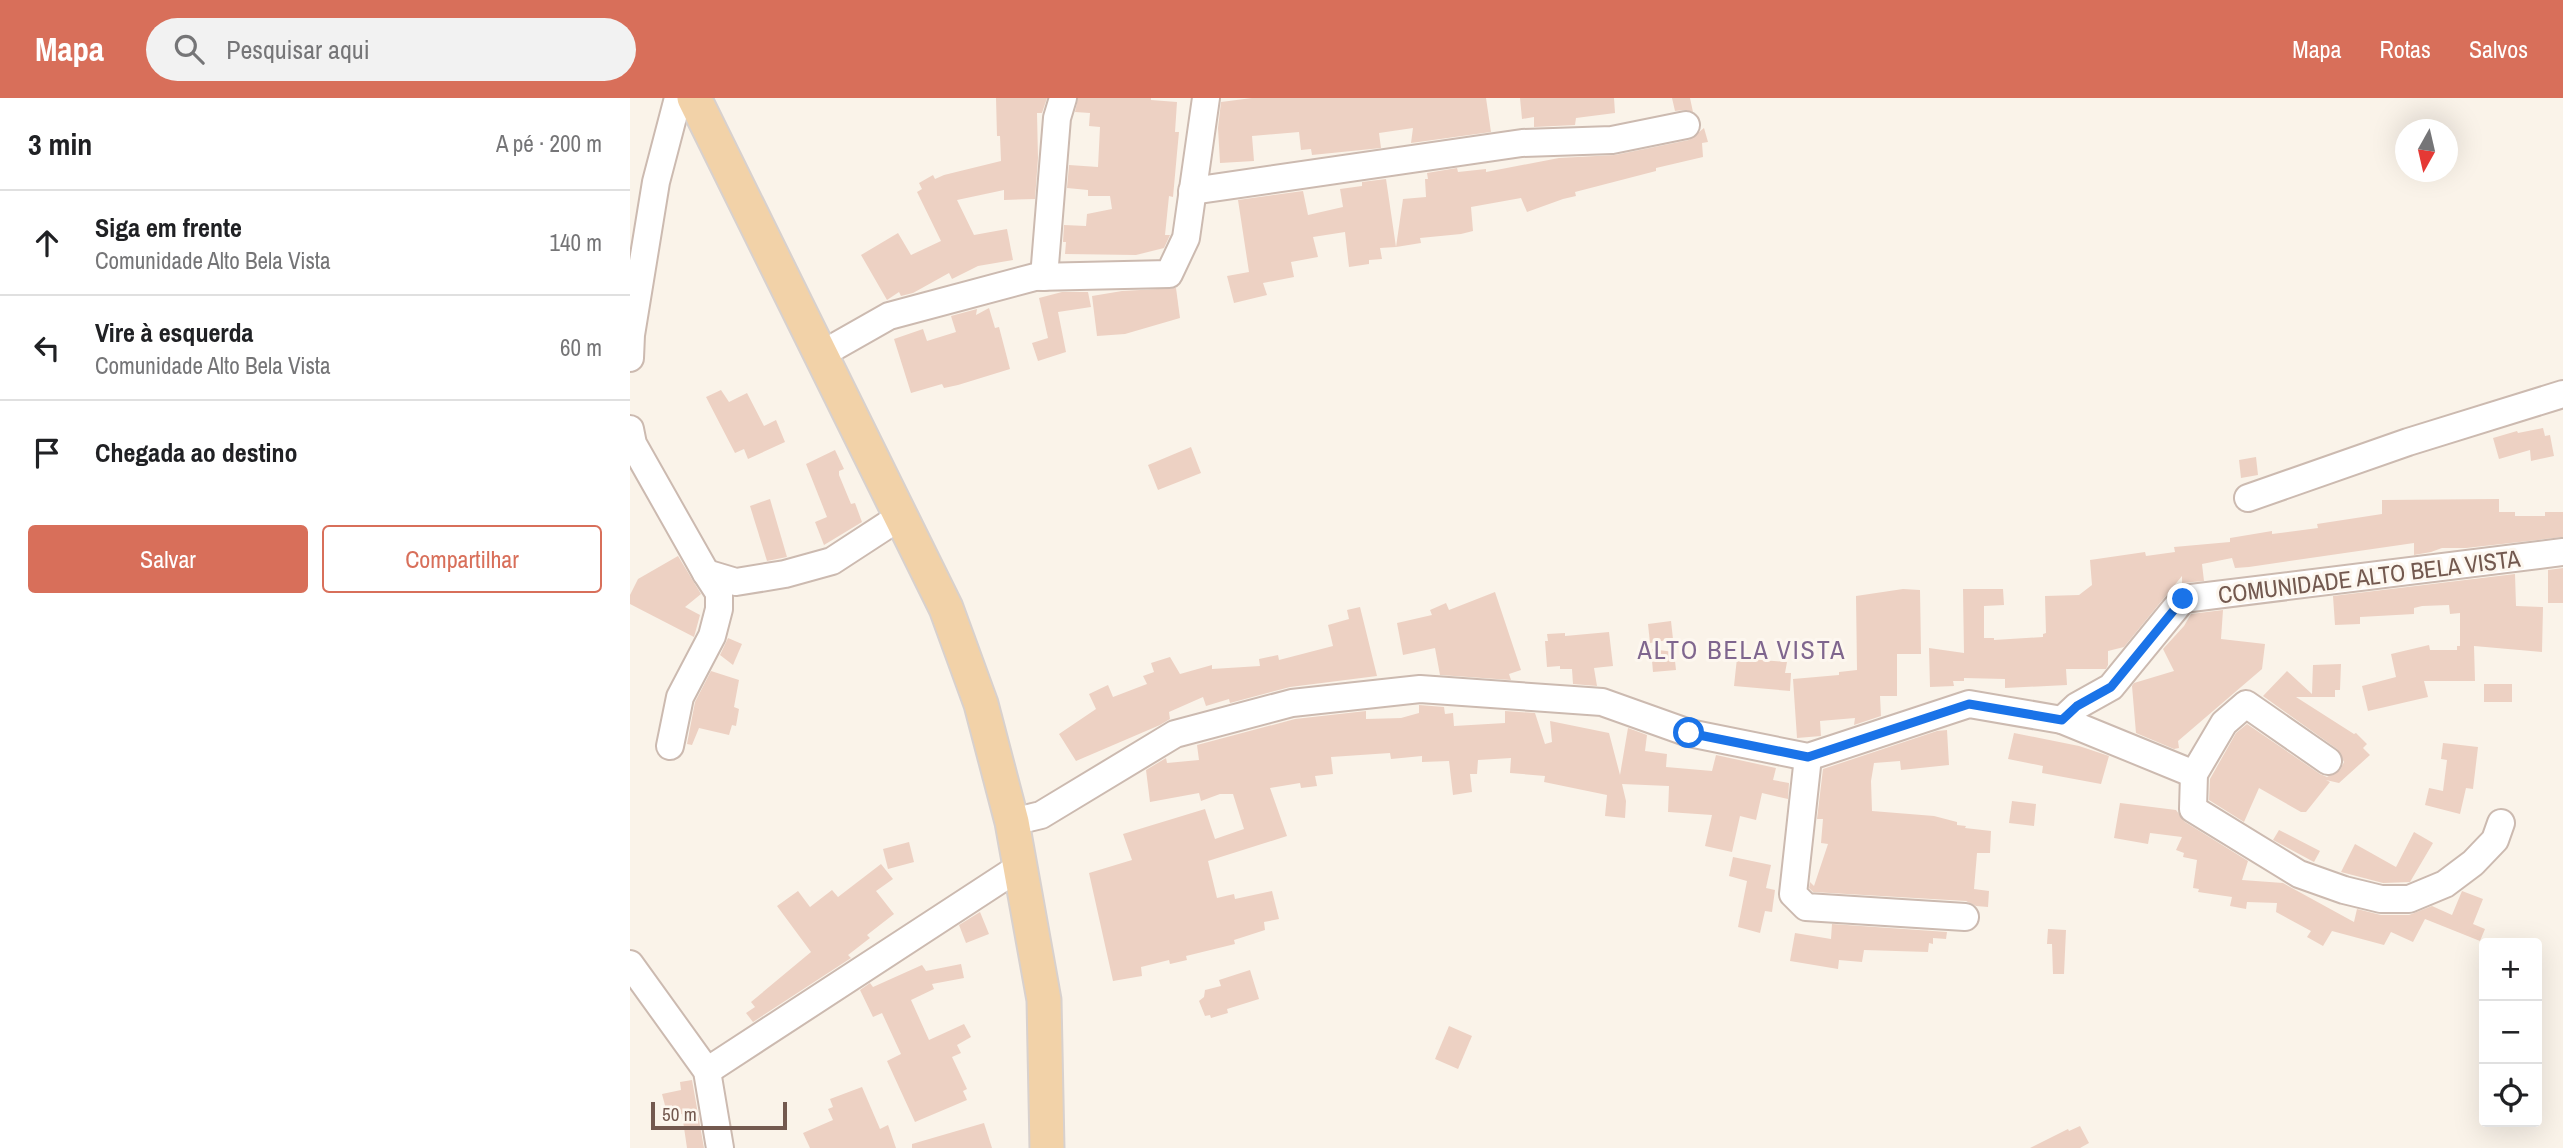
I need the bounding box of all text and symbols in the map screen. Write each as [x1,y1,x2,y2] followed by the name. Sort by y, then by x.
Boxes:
[146,18,636,81] search box
[35,27,104,71] text: Mapa
[170,30,208,68] icon: search
[226,32,370,67] text: Pesquisar aqui
[2292,33,2342,65] text: Mapa
[2380,33,2431,65] text: Rotas
[2469,33,2528,65] text: Salvos
[2395,119,2458,182] north arrow
[28,124,92,164] text: 3 min
[496,128,602,159] text: A pé · 200 m
[95,210,242,245] text: Siga em frente
[28,224,66,262] icon: ahead
[550,227,602,258] text: 140 m
[95,245,331,276] text: Comunidade Alto Bela Vista
[95,315,253,350] text: Vire à esquerda
[28,329,66,367] icon: left
[560,332,602,363] text: 60 m
[95,350,331,381] text: Comunidade Alto Bela Vista
[28,434,66,472] icon: arrive
[95,435,298,470] text: Chegada ao destino
[28,525,308,593] button: Salvar
[322,525,602,593] button: Compartilhar
[2216,541,2523,610] street label: COMUNIDADE ALTO BELA VISTA
[2167,583,2198,614] route end
[1636,632,1847,667] district label: ALTO BELA VISTA
[1673,717,1704,748] route start
[2479,938,2542,1127] map controls
[2479,938,2542,1001] button: +
[2479,1001,2542,1064] button: −
[2479,1064,2542,1127] button: locate
[651,1099,788,1131] scale bar
[662,1101,697,1127] text: 50 m

